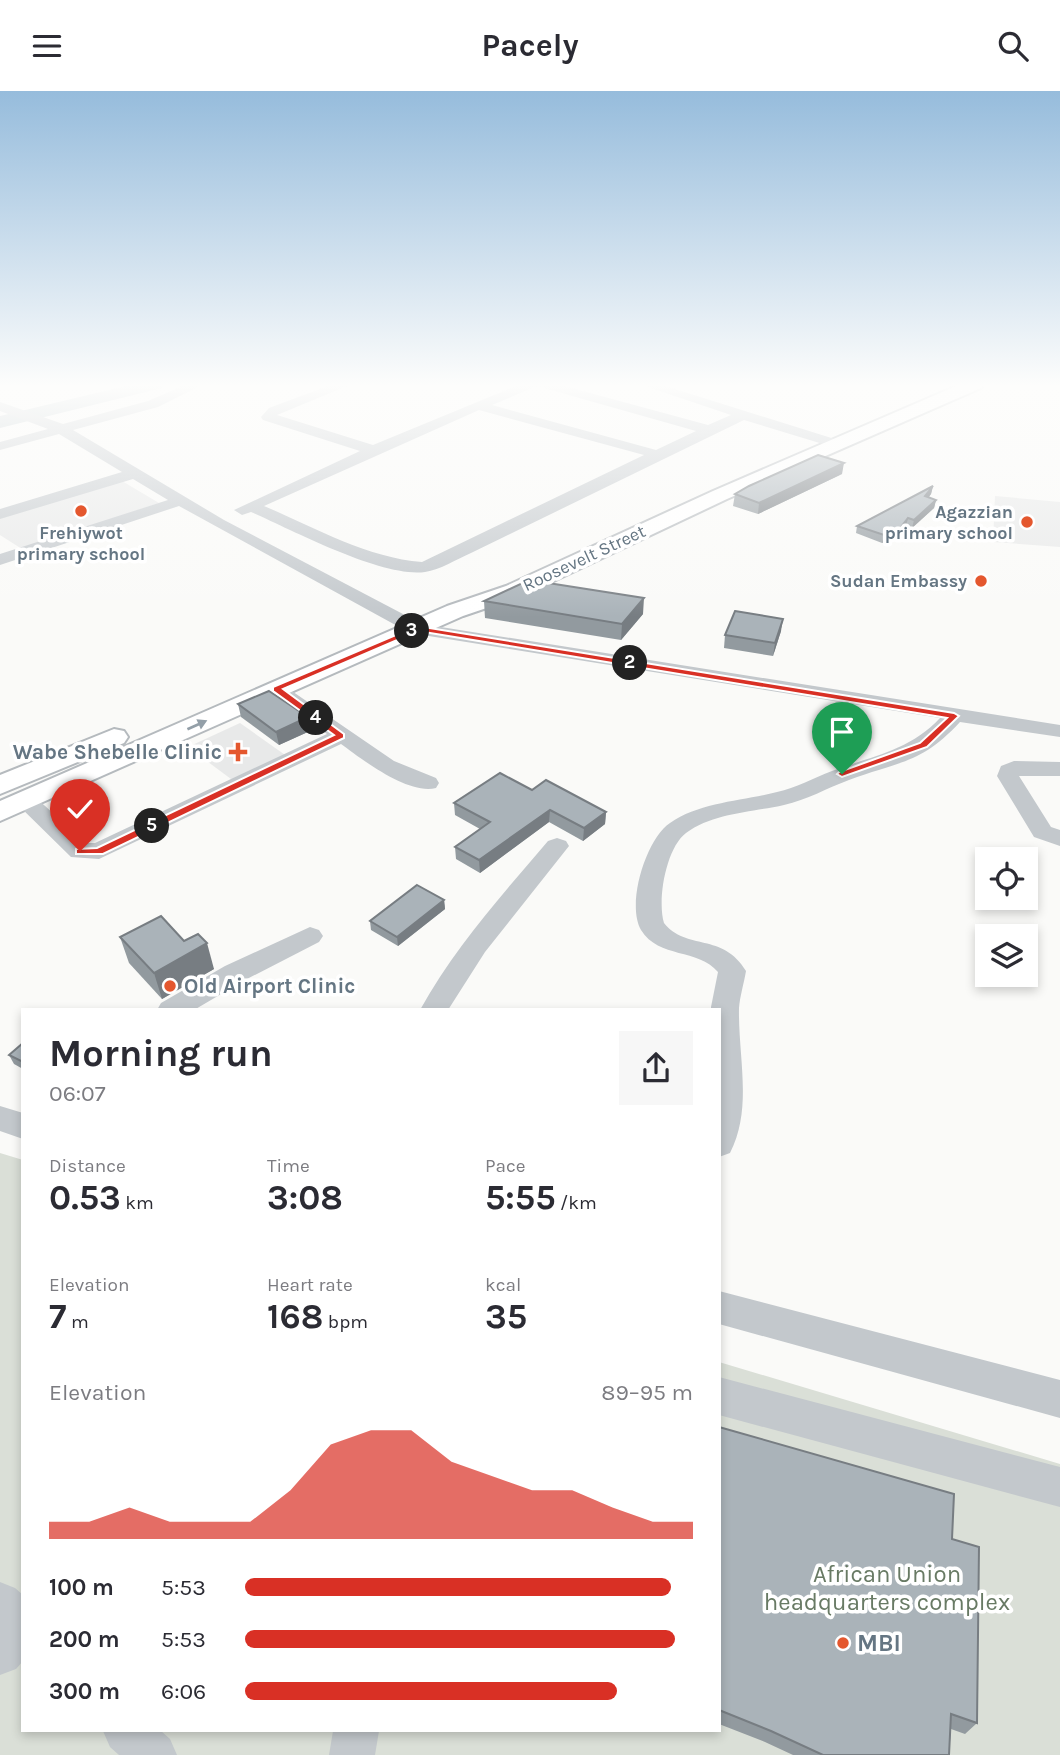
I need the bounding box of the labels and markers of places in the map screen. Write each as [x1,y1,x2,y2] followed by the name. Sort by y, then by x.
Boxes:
[885,501,1013,544] place label: Agazzian primary school
[73,503,89,519] marker: Frehiywot primary school
[1019,514,1035,530] marker: Agazzian primary school
[17,522,145,565] place label: Frehiywot primary school
[830,570,967,592] place label: Sudan Embassy
[973,573,989,589] marker: Sudan Embassy
[394,613,430,649] pin: 3
[612,645,648,681] pin: 2
[298,701,334,735] pin: 4
[812,702,872,774] pin
[13,740,222,764] place label: Wabe Shebelle Clinic
[228,742,248,762] marker: Wabe Shebelle Clinic
[50,779,110,851] pin
[134,809,170,843] pin: 5
[184,974,355,998] place label: Old Airport Clinic
[162,978,178,994] marker: Old Airport Clinic
[857,1629,901,1657] place label: MBI
[835,1635,851,1651] marker: MBI

